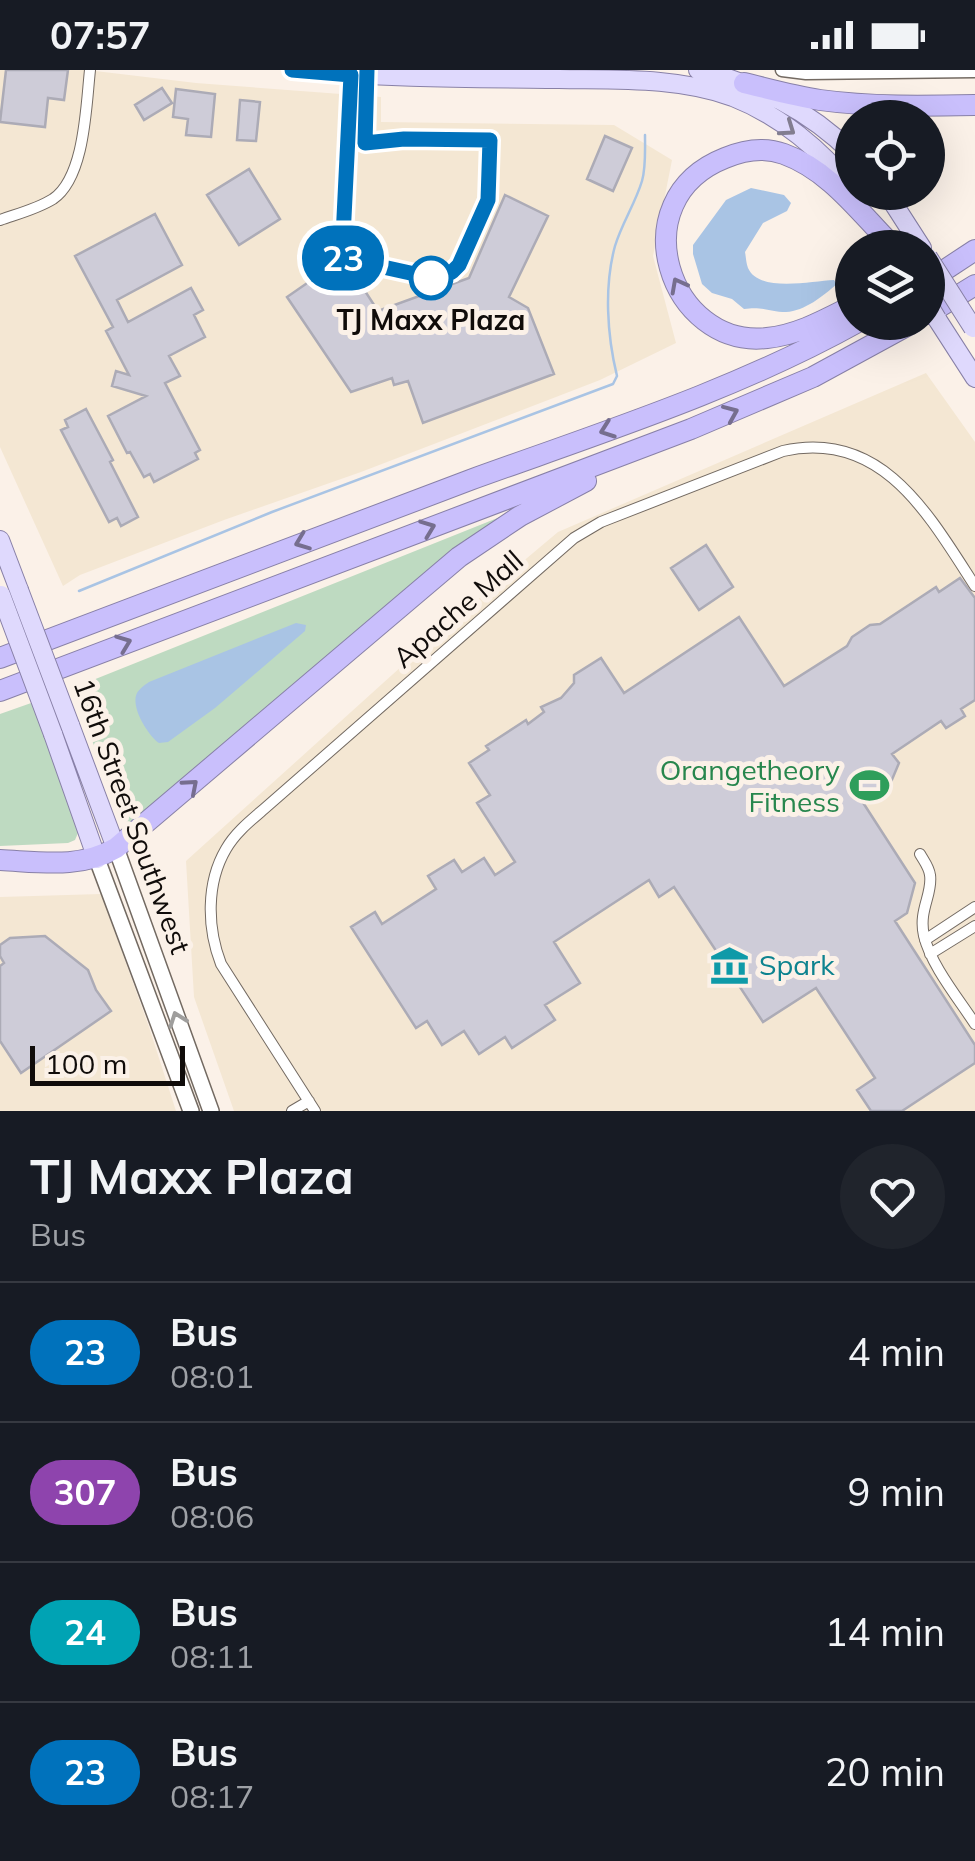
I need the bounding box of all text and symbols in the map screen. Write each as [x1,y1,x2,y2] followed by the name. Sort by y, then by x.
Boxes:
[50,11,151,59] text: 07:57
[835,100,945,340] map controls
[835,100,945,210] button: locate
[776,117,795,135] one-way arrow
[298,226,388,290] line badge: 23
[835,230,945,340] button: layers
[322,236,364,280] text: 23
[410,257,452,299] marker: TJ Maxx Plaza
[671,277,690,295] one-way arrow
[337,302,525,337] place label: TJ Maxx Plaza
[721,405,739,425] one-way arrow
[600,418,617,439] one-way arrow
[418,520,435,540] one-way arrow
[295,530,312,550] one-way arrow
[385,543,530,675] street label: Apache Mall
[114,635,131,655] one-way arrow
[66,673,199,958] street label: 16th Street Southwest
[660,752,840,819] place label: Orangetheory Fitness
[849,765,891,807] sports icon: Orangetheory Fitness
[179,779,198,797] one-way arrow
[708,944,750,986] museum icon: Spark
[759,947,835,982] place label: Spark
[168,1012,189,1029] one-way arrow
[30,1041,185,1086] scale bar
[45,1046,127,1081] text: 100 m
[840,1144,945,1249] button: heart
[30,1146,354,1206] text: TJ Maxx Plaza
[30,1214,86,1254] text: Bus
[170,1308,238,1356] text: Bus
[848,1328,945,1376] text: 4 min
[64,1330,106,1374] text: 23
[170,1356,254,1396] text: 08:01
[170,1448,238,1496] text: Bus
[848,1468,945,1516] text: 9 min
[53,1470,117,1514] text: 307
[170,1496,254,1536] text: 08:06
[170,1588,238,1636] text: Bus
[825,1608,945,1656] text: 14 min
[64,1610,106,1654] text: 24
[170,1636,254,1676] text: 08:11
[170,1728,238,1776] text: Bus
[825,1748,945,1796] text: 20 min
[64,1750,106,1794] text: 23
[170,1776,254,1816] text: 08:17

